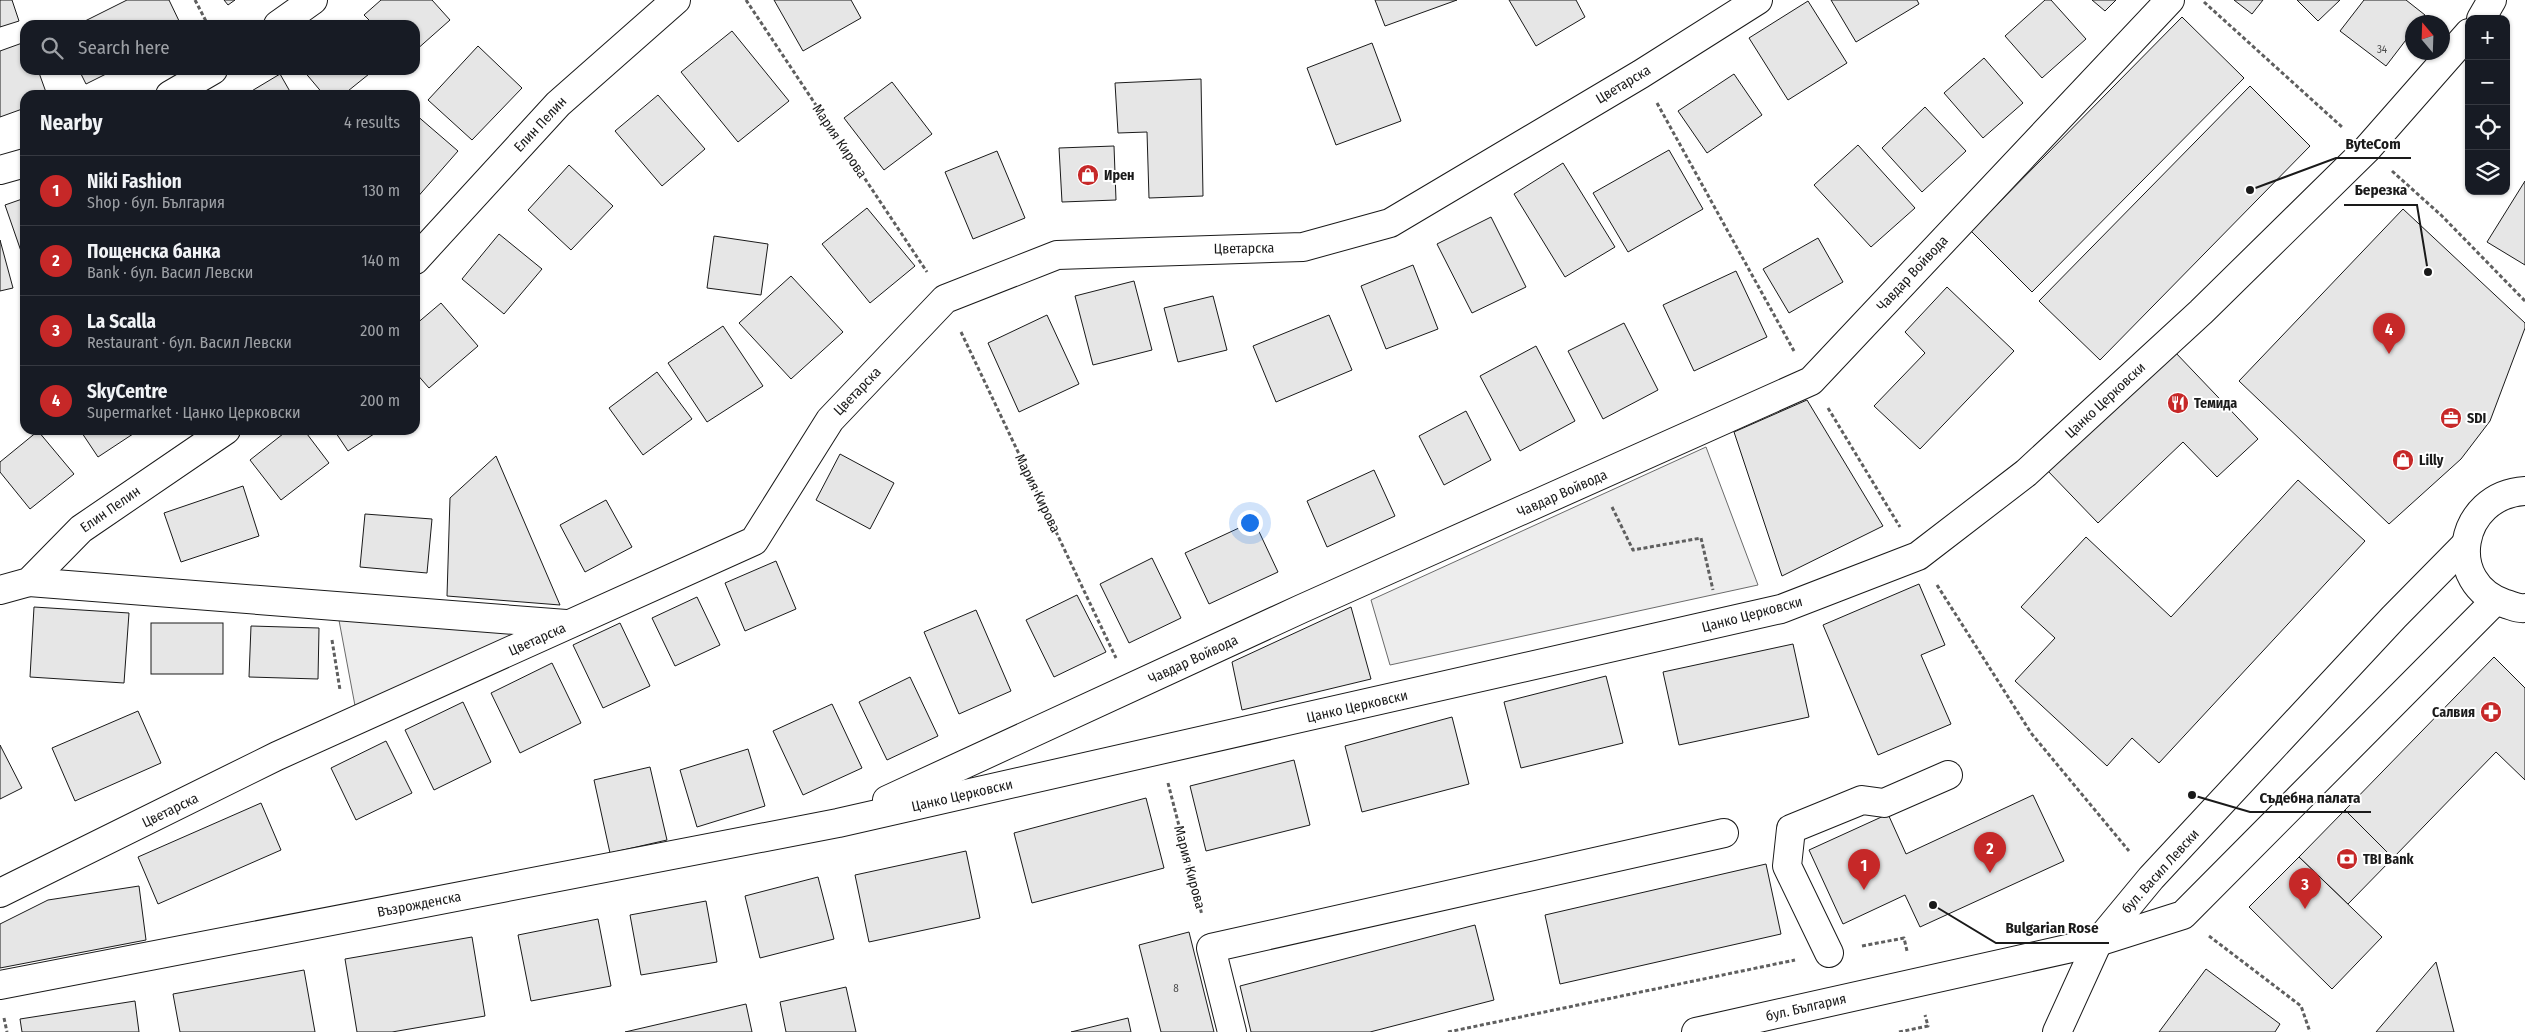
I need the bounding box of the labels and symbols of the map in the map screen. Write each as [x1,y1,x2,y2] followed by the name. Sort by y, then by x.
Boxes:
[2405,15,2450,60] north arrow
[2377,43,2388,56] house number: 34
[1593,61,1654,107] street label: Цветарска
[510,93,570,156] street label: Елин Пелин
[809,101,871,182] street label: Мария Кирова
[2336,128,2411,158] callout: ByteCom
[2345,135,2401,153] text: ByteCom
[1076,163,1100,187] shop icon: Ирен
[1104,167,1135,184] place label: Ирен
[2344,175,2417,205] callout: Березка
[2355,181,2408,199] text: Березка
[1873,232,1952,315] street label: Чавдар Войвода
[1213,239,1275,258] street label: Цветарска
[2373,313,2405,354] pin: 4
[2062,359,2149,442] street label: Цанко Церковски
[830,363,885,419] street label: Цветарска
[2166,391,2190,415] restaurant icon: Темида
[2194,395,2237,412] place label: Темида
[2439,406,2463,430] office icon: SDI
[2467,410,2487,427] place label: SDI
[2391,448,2415,472] shop icon: Lilly
[1011,451,1064,536] street label: Мария Кирова
[2419,452,2444,469] place label: Lilly
[1515,466,1610,521] street label: Чавдар Войвода
[77,483,144,536] street label: Елин Пелин
[1237,510,1263,536] your location
[1700,593,1804,636] street label: Цанко Церковски
[506,619,569,660] street label: Цветарска
[1146,631,1241,688] street label: Чавдар Войвода
[1305,687,1409,726] street label: Цанко Церковски
[2479,700,2503,724] pharmacy icon: Салвия
[2432,704,2475,721] place label: Салвия
[910,776,1014,815] street label: Цанко Церковски
[2250,782,2371,812] callout: Съдебна палата
[139,789,201,831] street label: Цветарска
[2260,789,2361,807] text: Съдебна палата
[1170,824,1209,911] street label: Мария Кирова
[2118,826,2203,917] street label: бул. Васил Левски
[1974,832,2006,873] pin: 2
[2335,847,2359,871] bank icon: TBI Bank
[1848,849,1880,890] pin: 1
[2363,851,2414,868] place label: TBI Bank
[2289,868,2321,909] pin: 3
[376,888,463,921] street label: Възрожденска
[1996,913,2109,943] callout: Bulgarian Rose
[2005,919,2099,937] text: Bulgarian Rose
[1173,982,1179,995] house number: 8
[1764,990,1848,1025] street label: бул. България

